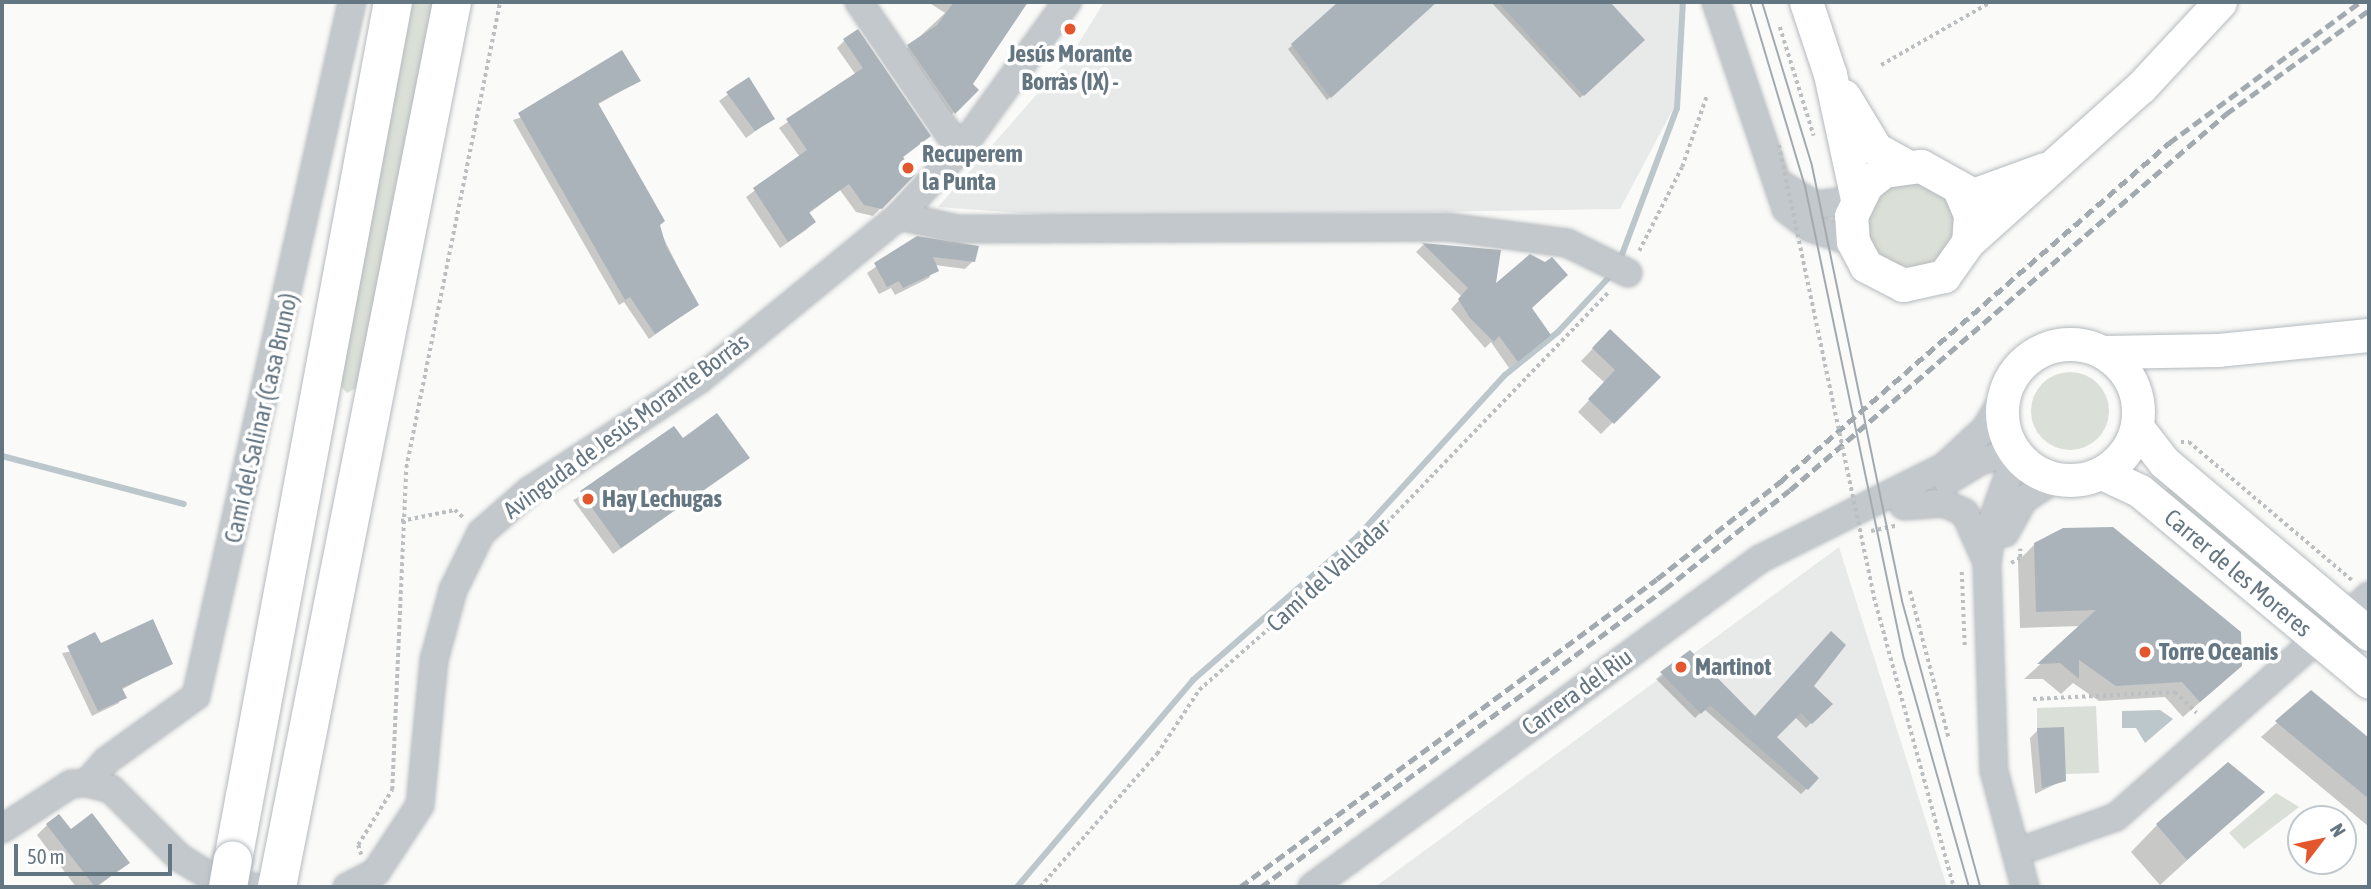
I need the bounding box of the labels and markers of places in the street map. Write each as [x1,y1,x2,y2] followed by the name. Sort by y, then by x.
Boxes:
[1062,21,1078,37] marker: Jesús Morante Borràs (IX) -
[1008,40,1132,96] place label: Jesús Morante Borràs (IX) -
[922,140,1023,196] place label: Recuperem la Punta
[900,160,916,176] marker: Recuperem la Punta
[602,485,722,513] place label: Hay Lechugas
[580,491,596,507] marker: Hay Lechugas
[2159,638,2278,666] place label: Torre Oceanis
[2137,644,2153,660] marker: Torre Oceanis
[1695,653,1771,681] place label: Martinot
[1673,659,1689,675] marker: Martinot

